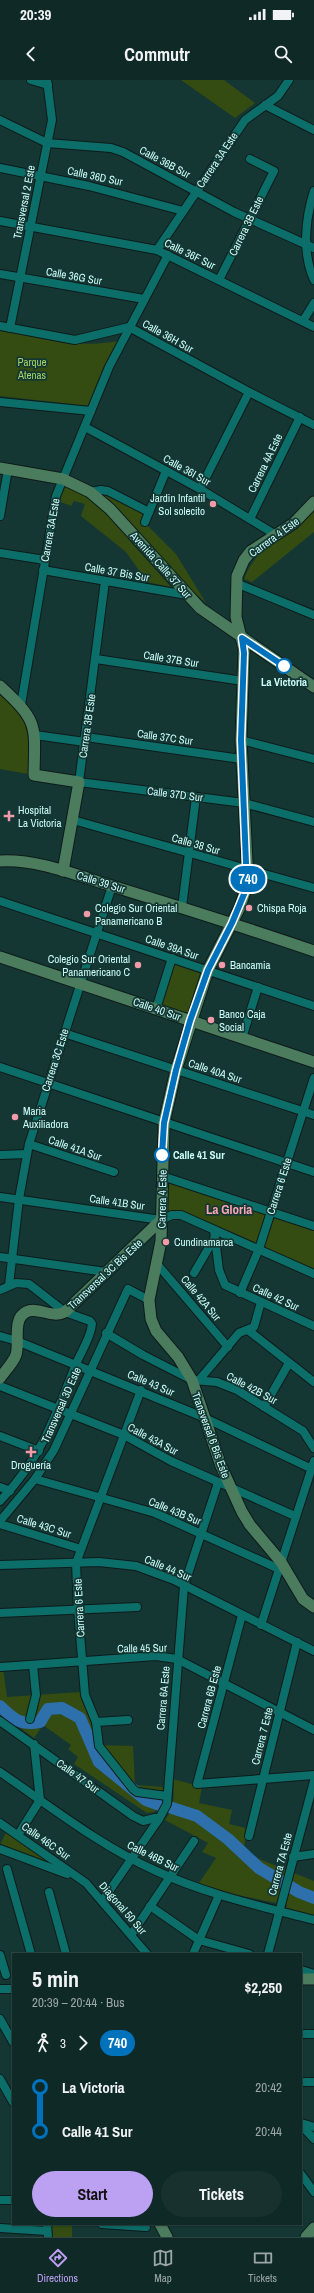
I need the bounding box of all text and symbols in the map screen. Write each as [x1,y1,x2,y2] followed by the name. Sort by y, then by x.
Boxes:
[20,4,51,25] text: 20:39
[124,42,190,67] text: Commutr
[20,43,42,65] icon: back
[272,43,294,65] icon: search
[193,129,241,191] street label: Carrera 3A Este
[137,143,193,181] street label: Calle 36B Sur
[66,163,124,189] street label: Calle 36D Sur
[10,164,38,240] street label: Transversal 2 Este
[226,194,266,258] street label: Carrera 3B Este
[162,236,218,272] street label: Calle 36F Sur
[45,264,103,288] street label: Calle 36G Sur
[140,316,196,356] street label: Calle 36H Sur
[17,355,47,382] park label: Parque Atenas
[245,431,285,495] street label: Carrera 4A Este
[161,451,213,489] street label: Calle 36I Sur
[150,491,205,518] place label: Jardin Infantil Sol solecito
[38,497,62,563] street label: Carrera 3A Este
[208,499,218,509] marker: Jardin Infantil Sol solecito
[246,514,302,560] street label: Carrera 4 Este
[127,528,195,601] street label: Avenida Calle 37 Sur
[84,559,150,585] street label: Calle 37 Bis Sur
[142,648,200,670] street label: Calle 37B Sur
[276,658,292,674] marker: La Victoria
[261,675,307,689] place label: La Victoria
[76,693,98,759] street label: Carrera 3B Este
[136,726,194,748] street label: Calle 37C Sur
[146,784,204,804] street label: Calle 37D Sur
[18,803,61,830] place label: Hospital La Victoria
[3,810,15,822] marker: Hospital La Victoria
[170,830,222,858] street label: Calle 38 Sur
[225,866,271,892] line badge: 740
[75,868,127,896] street label: Calle 39 Sur
[238,870,258,888] text: 740
[95,901,177,928] place label: Colegio Sur Oriental Panamericano B
[257,901,307,915] place label: Chispa Roja
[244,903,254,913] marker: Chispa Roja
[82,909,92,919] marker: Colegio Sur Oriental Panamericano B
[144,931,200,963] street label: Calle 39A Sur
[48,952,130,979] place label: Colegio Sur Oriental Panamericano C
[230,958,271,972] place label: Bancamia
[133,960,143,970] marker: Colegio Sur Oriental Panamericano C
[217,960,227,970] marker: Bancamia
[131,994,183,1024] street label: Calle 40 Sur
[219,1007,266,1034] place label: Banco Caja Social
[206,1015,216,1025] marker: Banco Caja Social
[38,1027,72,1093] street label: Carrera 3C Este
[187,1056,243,1086] street label: Calle 40A Sur
[22,1104,69,1131] place label: Maria Auxiliadora
[10,1112,20,1122] marker: Maria Auxiliadora
[47,1132,103,1164] street label: Calle 41A Sur
[154,1147,170,1163] marker: Calle 41 Sur
[173,1148,225,1162] place label: Calle 41 Sur
[263,1156,295,1216] street label: Carrera 6 Este
[154,1170,170,1228] street label: Carrera 4 Este
[88,1191,146,1213] street label: Calle 41B Sur
[206,1201,252,1218] district label: La Gloria
[174,1235,233,1249] place label: Cundinamarca
[65,1236,145,1312] street label: Transversal 3C Bis Este
[161,1237,171,1247] marker: Cundinamarca
[178,1272,224,1324] street label: Calle 42A Sur
[251,1280,301,1314] street label: Calle 42 Sur
[38,1365,84,1445] street label: Transversal 3D Este
[125,1367,177,1399] street label: Calle 43 Sur
[224,1369,280,1407] street label: Calle 42B Sur
[189,1390,233,1480] street label: Transversal 6 Bis Este
[125,1420,181,1458] street label: Calle 43A Sur
[26,1447,36,1457] marker: Droguería
[11,1458,51,1472] place label: Droguería
[147,1494,203,1528] street label: Calle 43B Sur
[15,1511,73,1541] street label: Calle 43C Sur
[142,1552,194,1584] street label: Calle 44 Sur
[70,1578,88,1638] street label: Carrera 6 Este
[117,1641,167,1655] street label: Calle 45 Sur
[194,1664,224,1730] street label: Carrera 6B Este
[153,1665,173,1731] street label: Carrera 6A Este
[248,1706,276,1766] street label: Carrera 7 Este
[54,1756,102,1796] street label: Calle 47 Sur
[19,1819,73,1863] street label: Calle 46C Sur
[265,1831,295,1897] street label: Carrera 7A Este
[125,1838,181,1874] street label: Calle 46B Sur
[96,1879,150,1937] street label: Diagonal 50 Sur
[32,1964,79,1994] text: 5 min
[244,1977,282,1998] text: $2,250
[32,1994,124,2011] text: 20:39 – 20:44 · Bus
[32,2032,54,2054] icon: walk
[72,2032,94,2054] icon: forward
[108,2034,127,2052] text: 740
[60,2035,66,2052] text: 3
[62,2077,125,2098] text: La Victoria
[255,2079,282,2096] text: 20:42
[62,2121,132,2142] text: Calle 41 Sur
[255,2123,282,2140] text: 20:44
[32,2171,153,2217] button: Start
[161,2171,282,2217] button: Tickets
[37,2247,78,2285] tab: Directions
[152,2247,174,2285] tab: Map
[248,2247,277,2285] tab: Tickets

